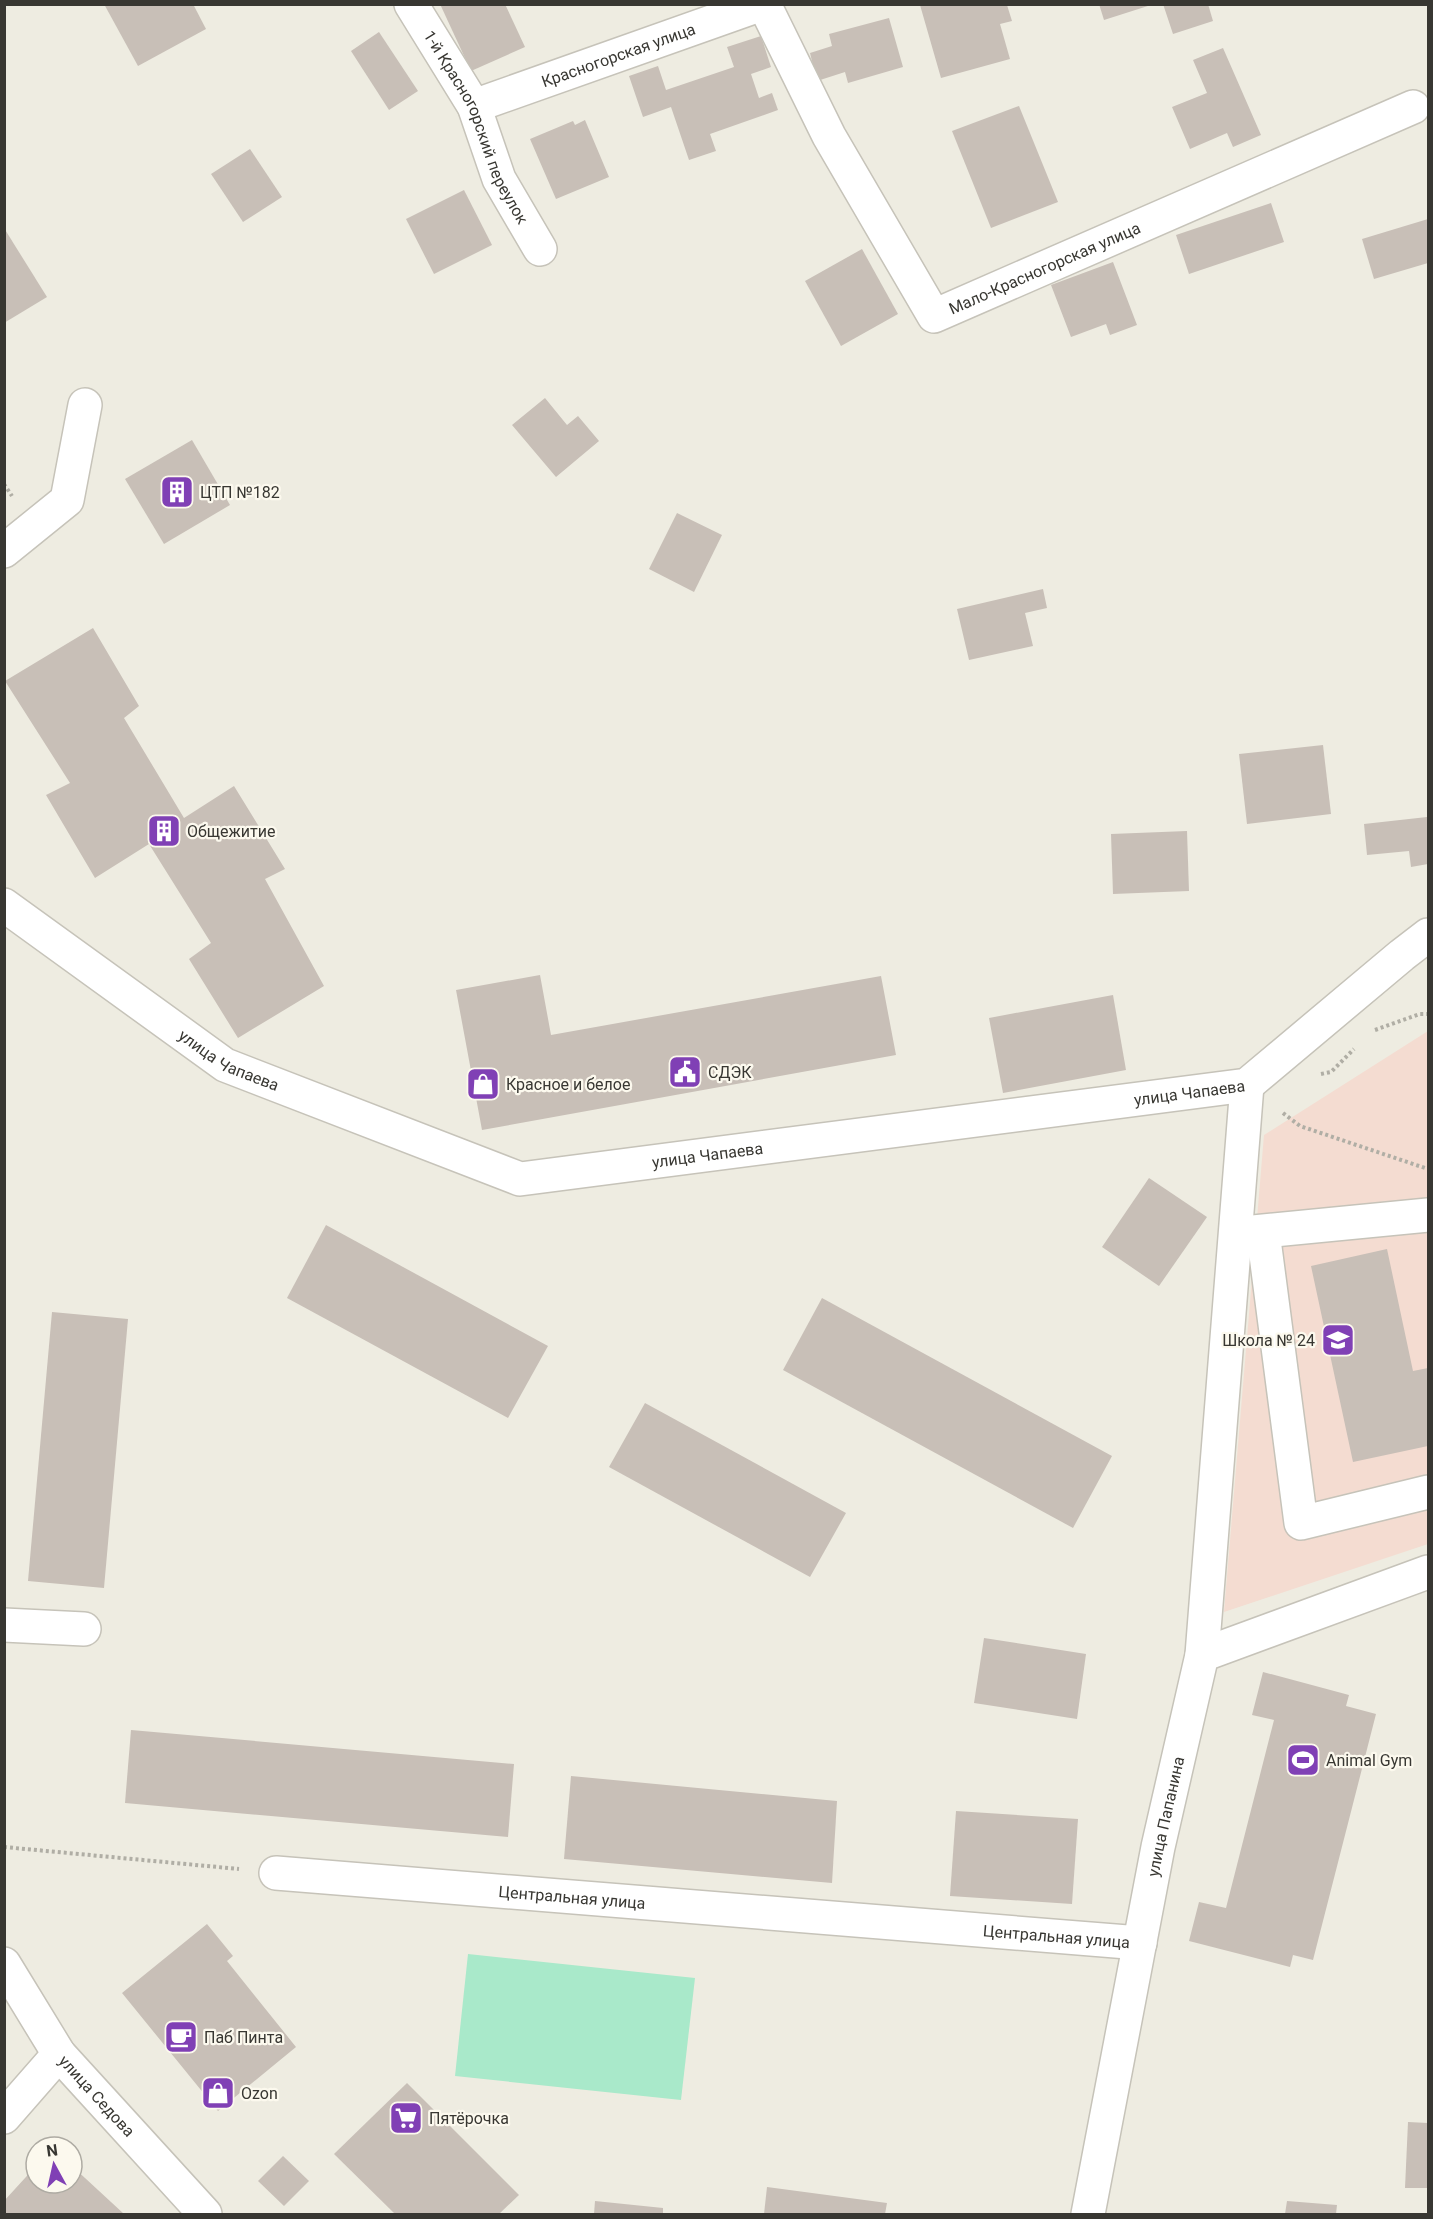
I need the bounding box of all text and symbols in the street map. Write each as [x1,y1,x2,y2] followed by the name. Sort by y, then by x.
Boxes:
[539,19,698,91] street label: Красногорская улица
[420,27,533,227] street label: 1-й Красногорский переулок
[946,218,1143,318] street label: Мало-Красногорская улица
[159,474,195,510] building icon: ЦТП №182
[200,483,280,502] place label: ЦТП №182
[146,813,182,849] building icon: Общежитие
[187,822,275,841] place label: Общежитие
[175,1025,282,1094] street label: улица Чапаева
[667,1054,703,1090] public building icon: СДЭК
[708,1063,752,1082] place label: СДЭК
[465,1066,501,1102] shop icon: Красное и белое
[506,1075,630,1094] place label: Красное и белое
[1133,1076,1246,1109] street label: улица Чапаева
[651,1138,764,1171] street label: улица Чапаева
[1320,1322,1356,1358] school or university icon: Школа № 24
[1222,1331,1315,1350] place label: Школа № 24
[1285,1742,1321,1778] sports icon: Animal Gym
[1326,1751,1412,1770] place label: Animal Gym
[1143,1755,1188,1878] street label: улица Папанина
[498,1882,646,1912] street label: Центральная улица
[982,1921,1131,1952] street label: Центральная улица
[163,2019,199,2055] cafe icon: Паб Пинта
[204,2028,283,2047] place label: Паб Пинта
[55,2051,139,2140] street label: улица Седова
[200,2075,236,2111] shop icon: Ozon
[241,2084,278,2103] place label: Ozon
[388,2100,424,2136] supermarket icon: Пятёрочка
[429,2109,509,2128] place label: Пятёрочка
[24,2135,84,2195] north arrow
[45,2140,59,2161] text: N

